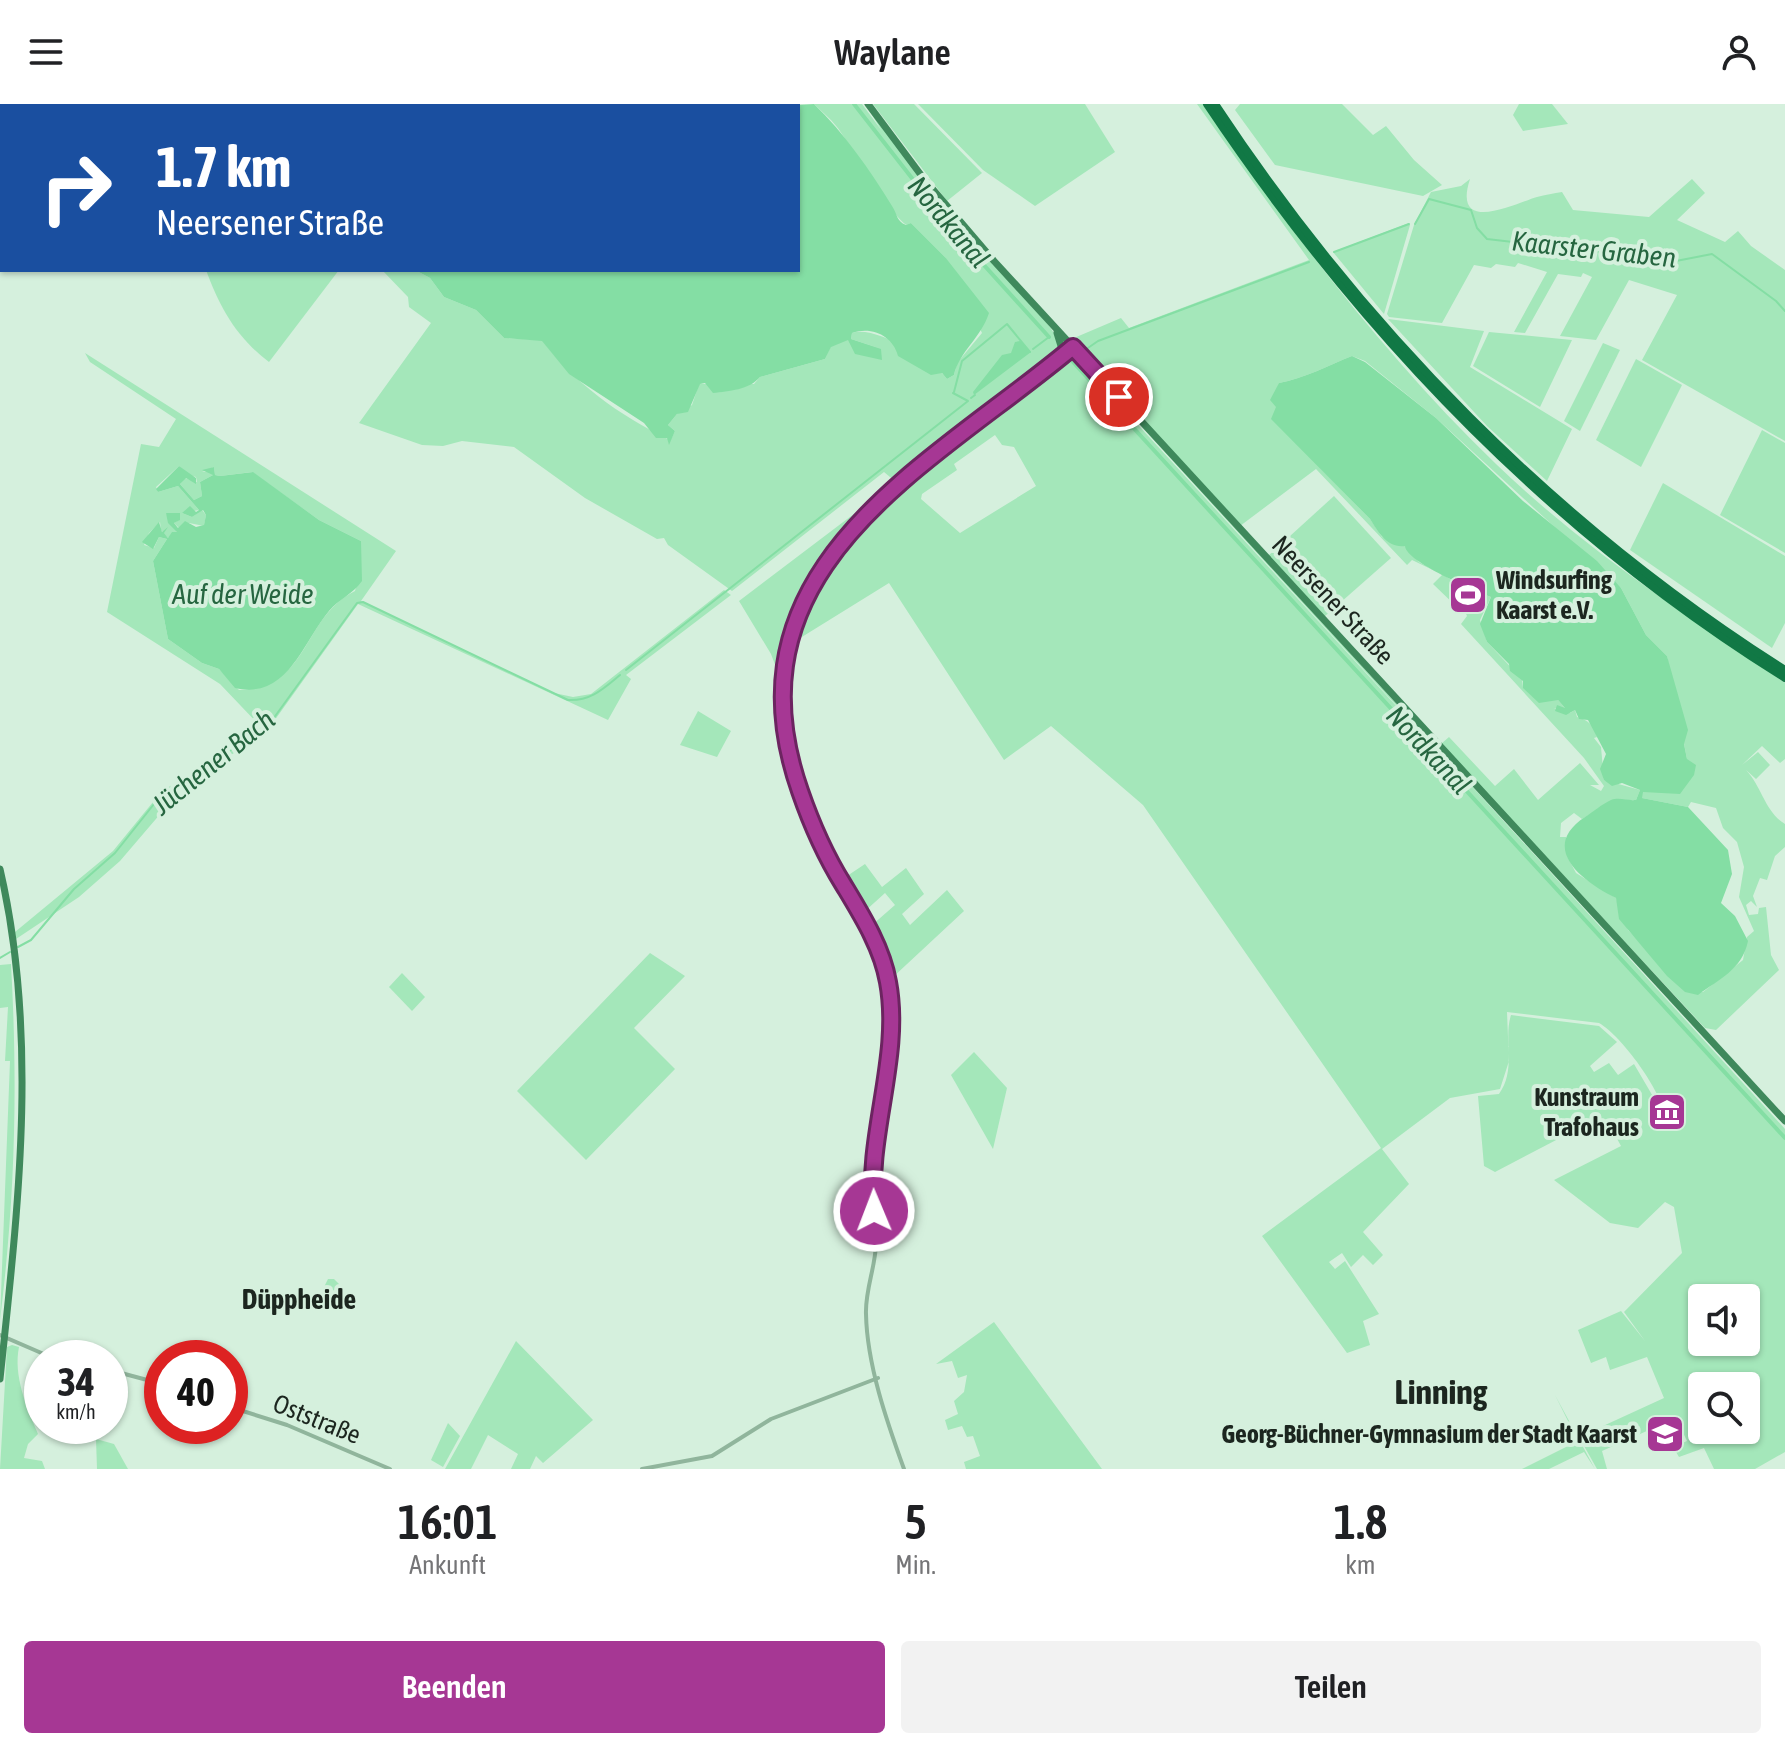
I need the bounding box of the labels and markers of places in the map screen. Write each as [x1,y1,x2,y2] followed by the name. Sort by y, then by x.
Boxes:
[1085,363,1153,431] pin
[1495,565,1613,625] place label: Windsurfing Kaarst e.V.
[1447,574,1489,616] sports icon: Windsurfing Kaarst e.V.
[1534,1082,1639,1142] place label: Kunstraum Trafohaus
[1646,1091,1688,1133] museum icon: Kunstraum Trafohaus
[1644,1413,1686,1455] school or university icon: Georg-Büchner-Gymnasium der Stadt Kaarst
[1221,1419,1638,1449] place label: Georg-Büchner-Gymnasium der Stadt Kaarst

